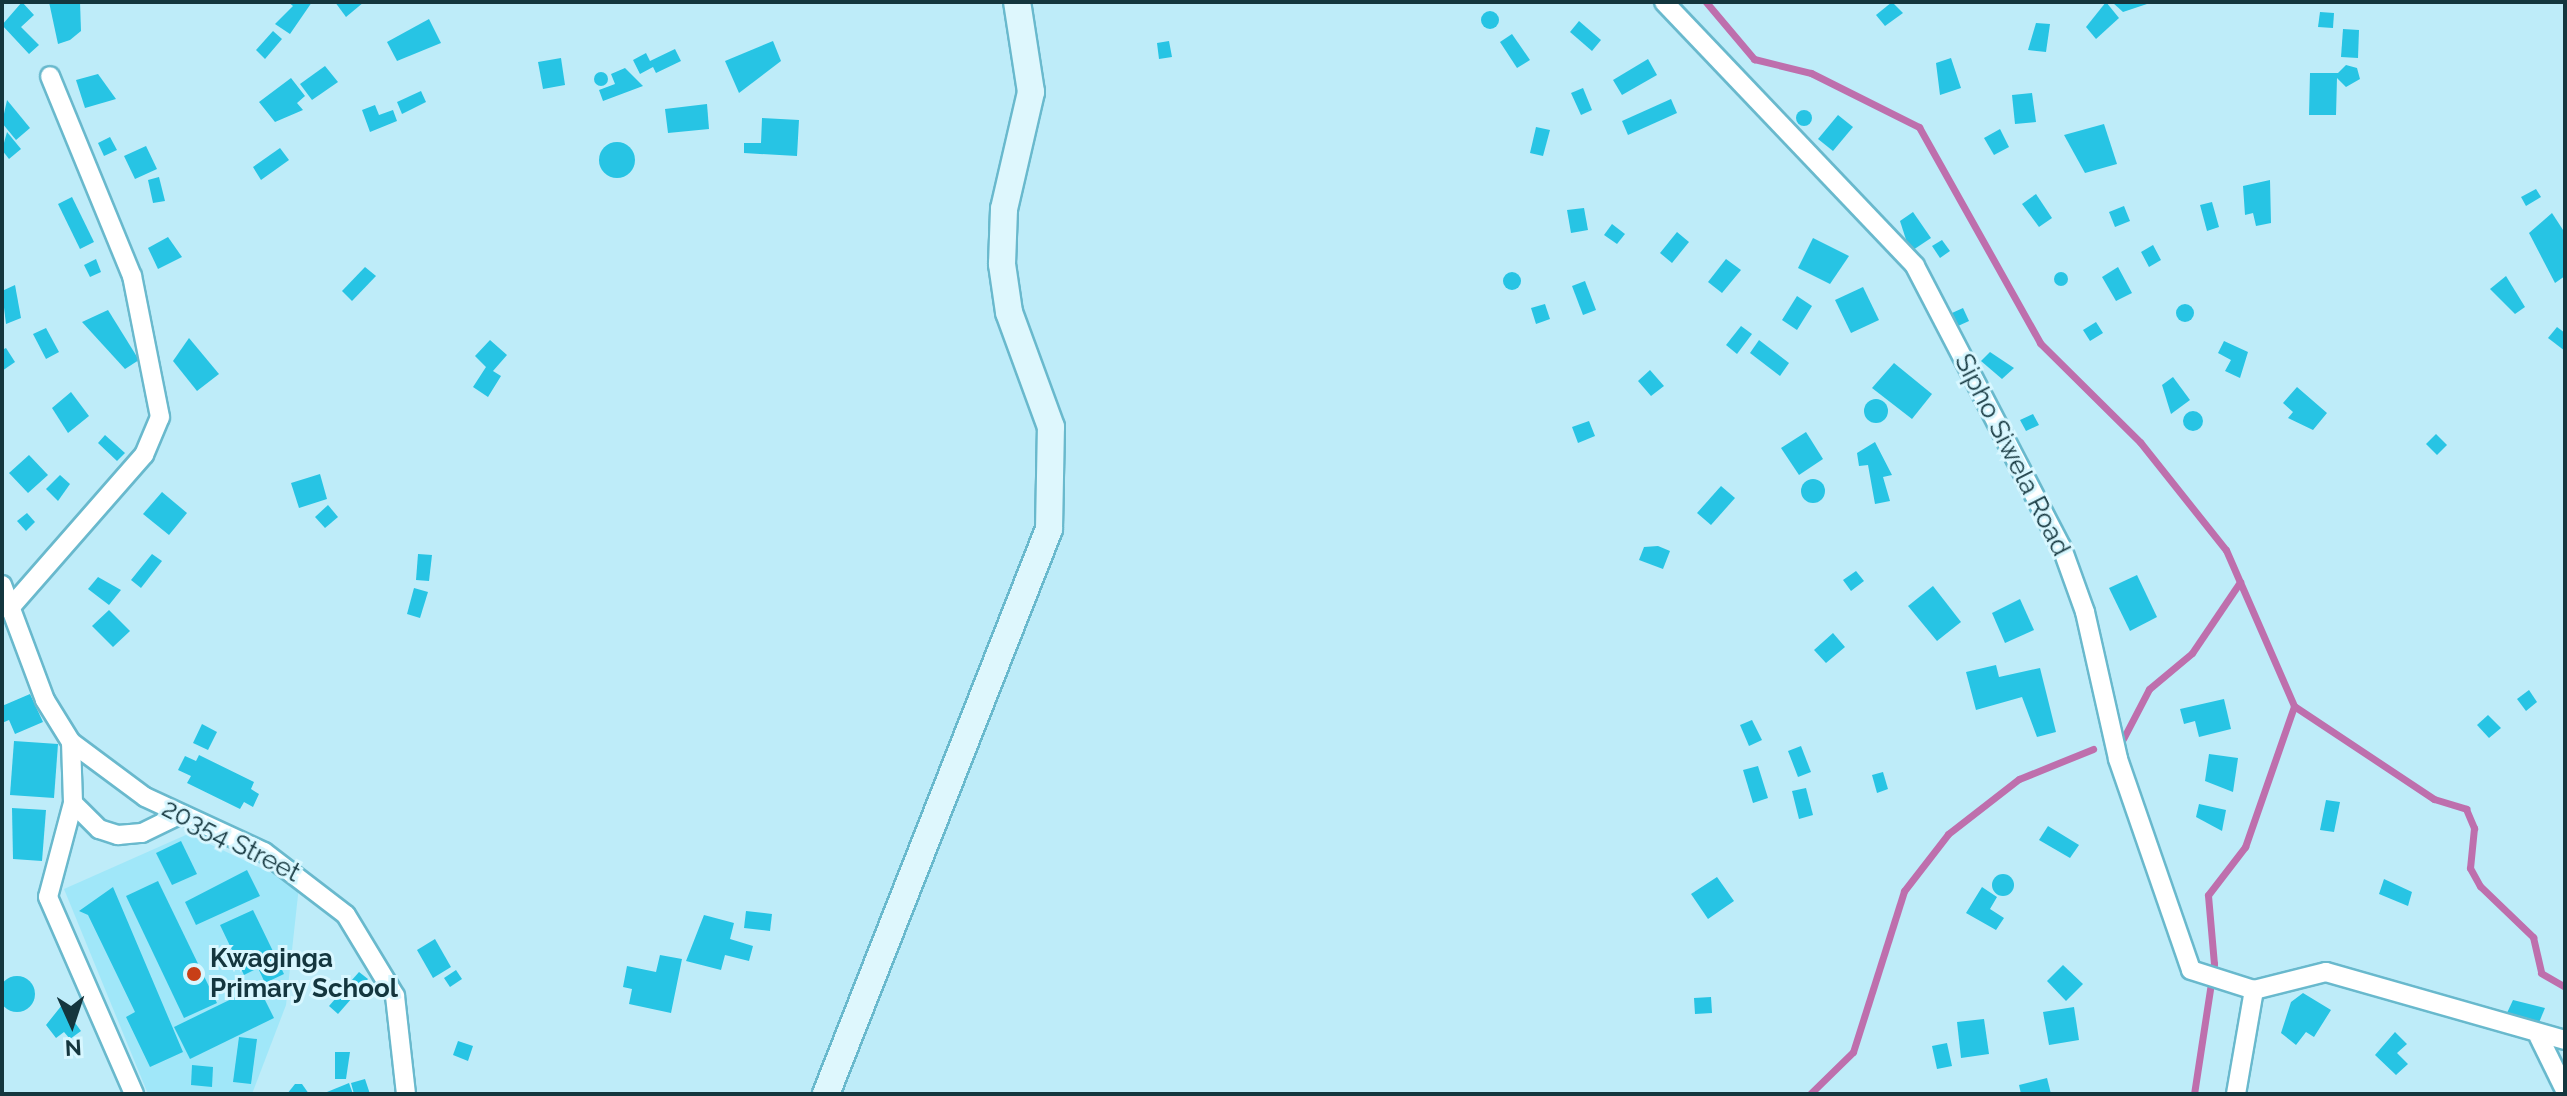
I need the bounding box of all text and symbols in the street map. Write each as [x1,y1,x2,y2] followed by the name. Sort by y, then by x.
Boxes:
[1948,349,2076,561] street label: Sipho Siwela Road
[157,793,305,889] street label: 20354 Street
[210,943,399,1004] place label: Kwaginga Primary School
[185,965,203,983] marker: Kwaginga Primary School
[32,984,112,1064] north arrow
[64,1035,82,1061] text: N

